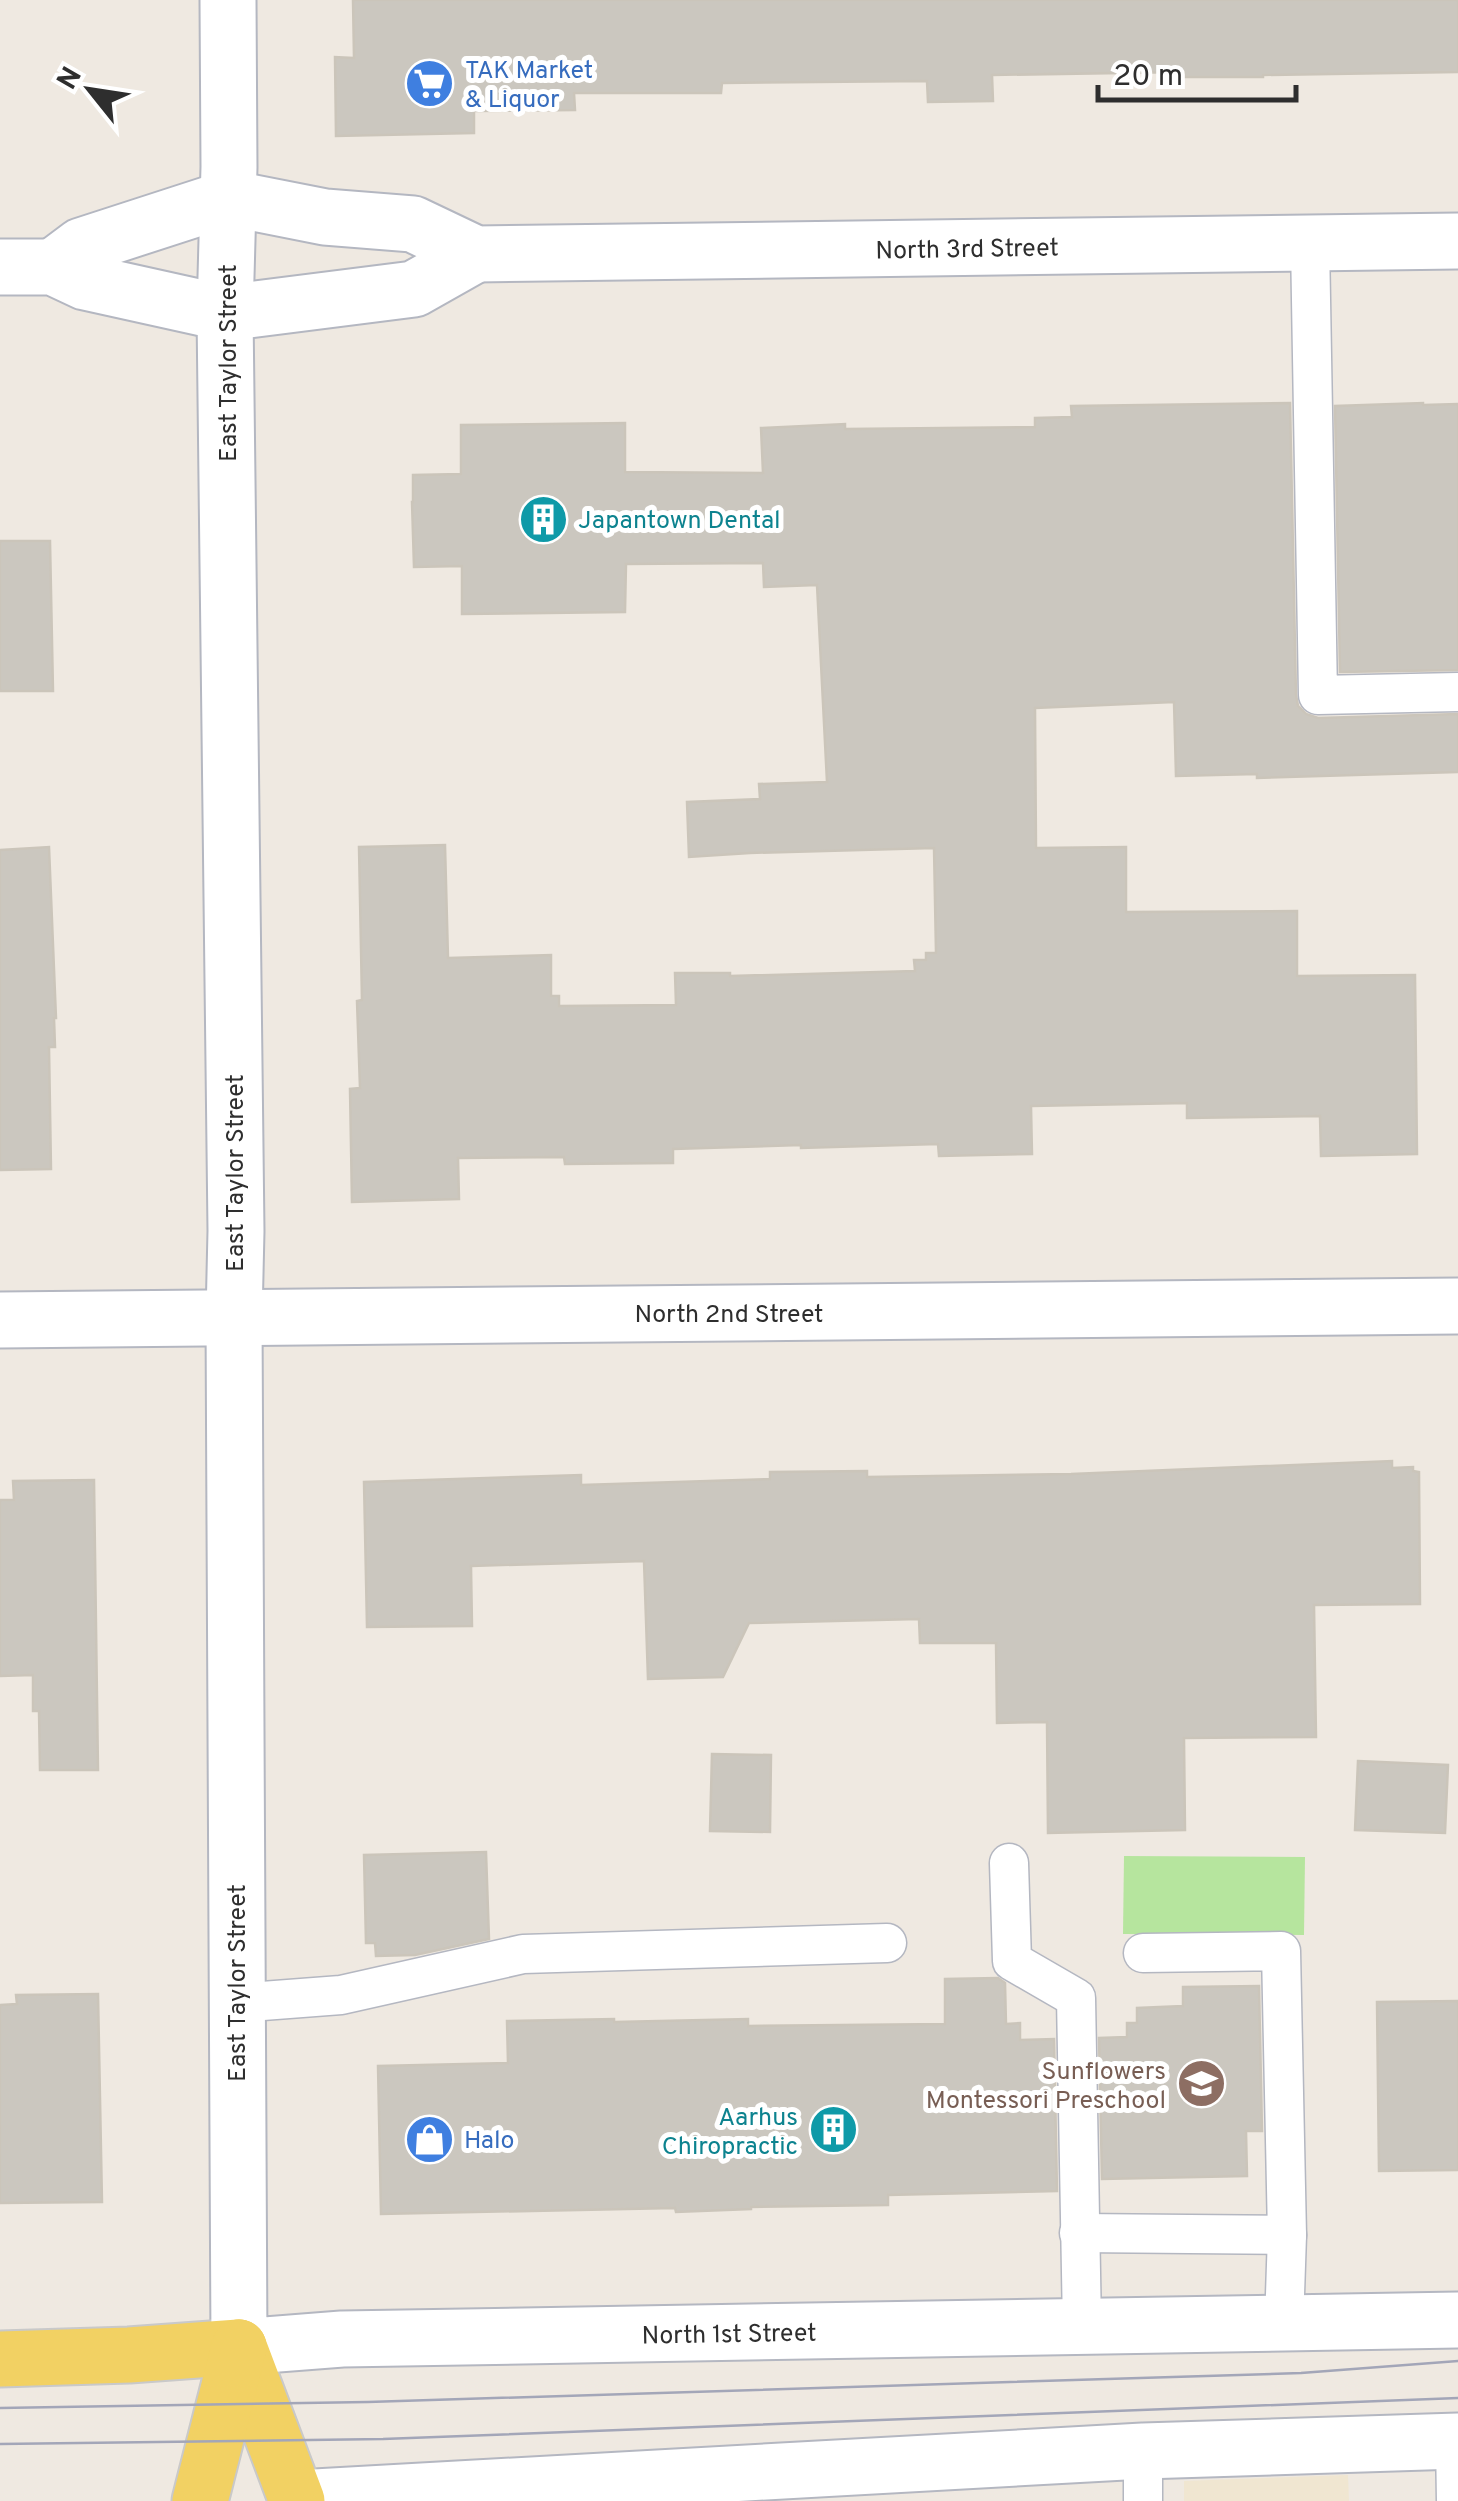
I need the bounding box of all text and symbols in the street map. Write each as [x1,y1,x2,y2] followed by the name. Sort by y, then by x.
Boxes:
[40,40,140,140] north arrow
[1098,40,1296,102] scale bar
[465,56,593,117] place label: TAK Market & Liquor
[404,57,456,109] supermarket icon: TAK Market & Liquor
[1113,59,1183,96] text: 20 m
[50,61,92,97] text: N
[875,233,1059,269] street label: North 3rd Street
[214,264,246,462] street label: East Taylor Street
[517,493,569,545] building icon: Japantown Dental
[578,506,781,538] place label: Japantown Dental
[221,1074,253,1272] street label: East Taylor Street
[634,1300,824,1332] street label: North 2nd Street
[223,1884,255,2082] street label: East Taylor Street
[926,2057,1166,2118] place label: Sunflowers Montessori Preschool
[1175,2058,1227,2110] school or university icon: Sunflowers Montessori Preschool
[662,2103,798,2164] place label: Aarhus Chiropractic
[807,2104,859,2156] building icon: Aarhus Chiropractic
[403,2113,455,2165] shop icon: Halo
[464,2126,514,2158] place label: Halo
[641,2318,817,2354] street label: North 1st Street

